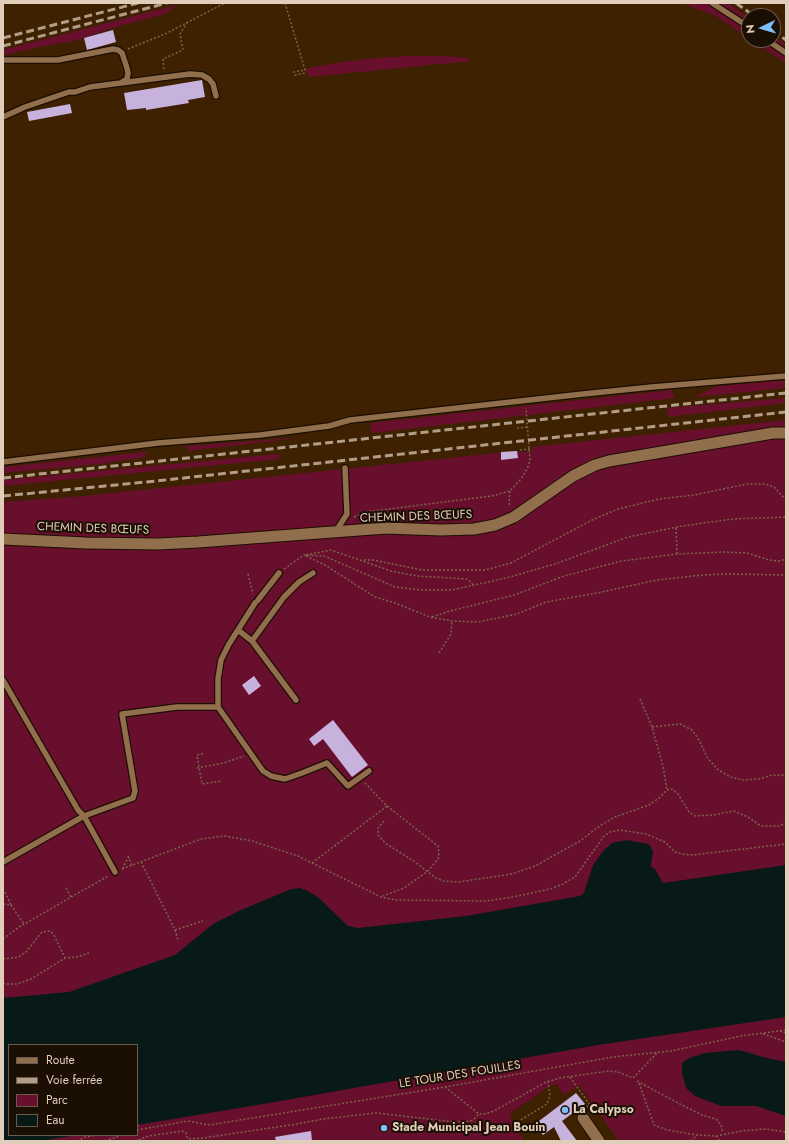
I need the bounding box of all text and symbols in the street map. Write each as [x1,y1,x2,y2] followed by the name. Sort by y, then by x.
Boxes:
[741,8,781,48] north arrow
[742,24,758,34] text: N
[360,508,472,526] street label: CHEMIN DES BŒUFS
[37,520,149,538] street label: CHEMIN DES BŒUFS
[8,1044,138,1136] legend
[46,1051,75,1069] text: Route
[398,1058,522,1092] street label: LE TOUR DES FOUILLES
[46,1071,102,1089] text: Voie ferrée
[46,1091,68,1109] text: Parc
[573,1103,634,1117] place label: La Calypso
[560,1105,570,1115] marker: La Calypso
[46,1111,65,1129] text: Eau
[392,1121,545,1135] place label: Stade Municipal Jean Bouin
[379,1123,389,1133] marker: Stade Municipal Jean Bouin

